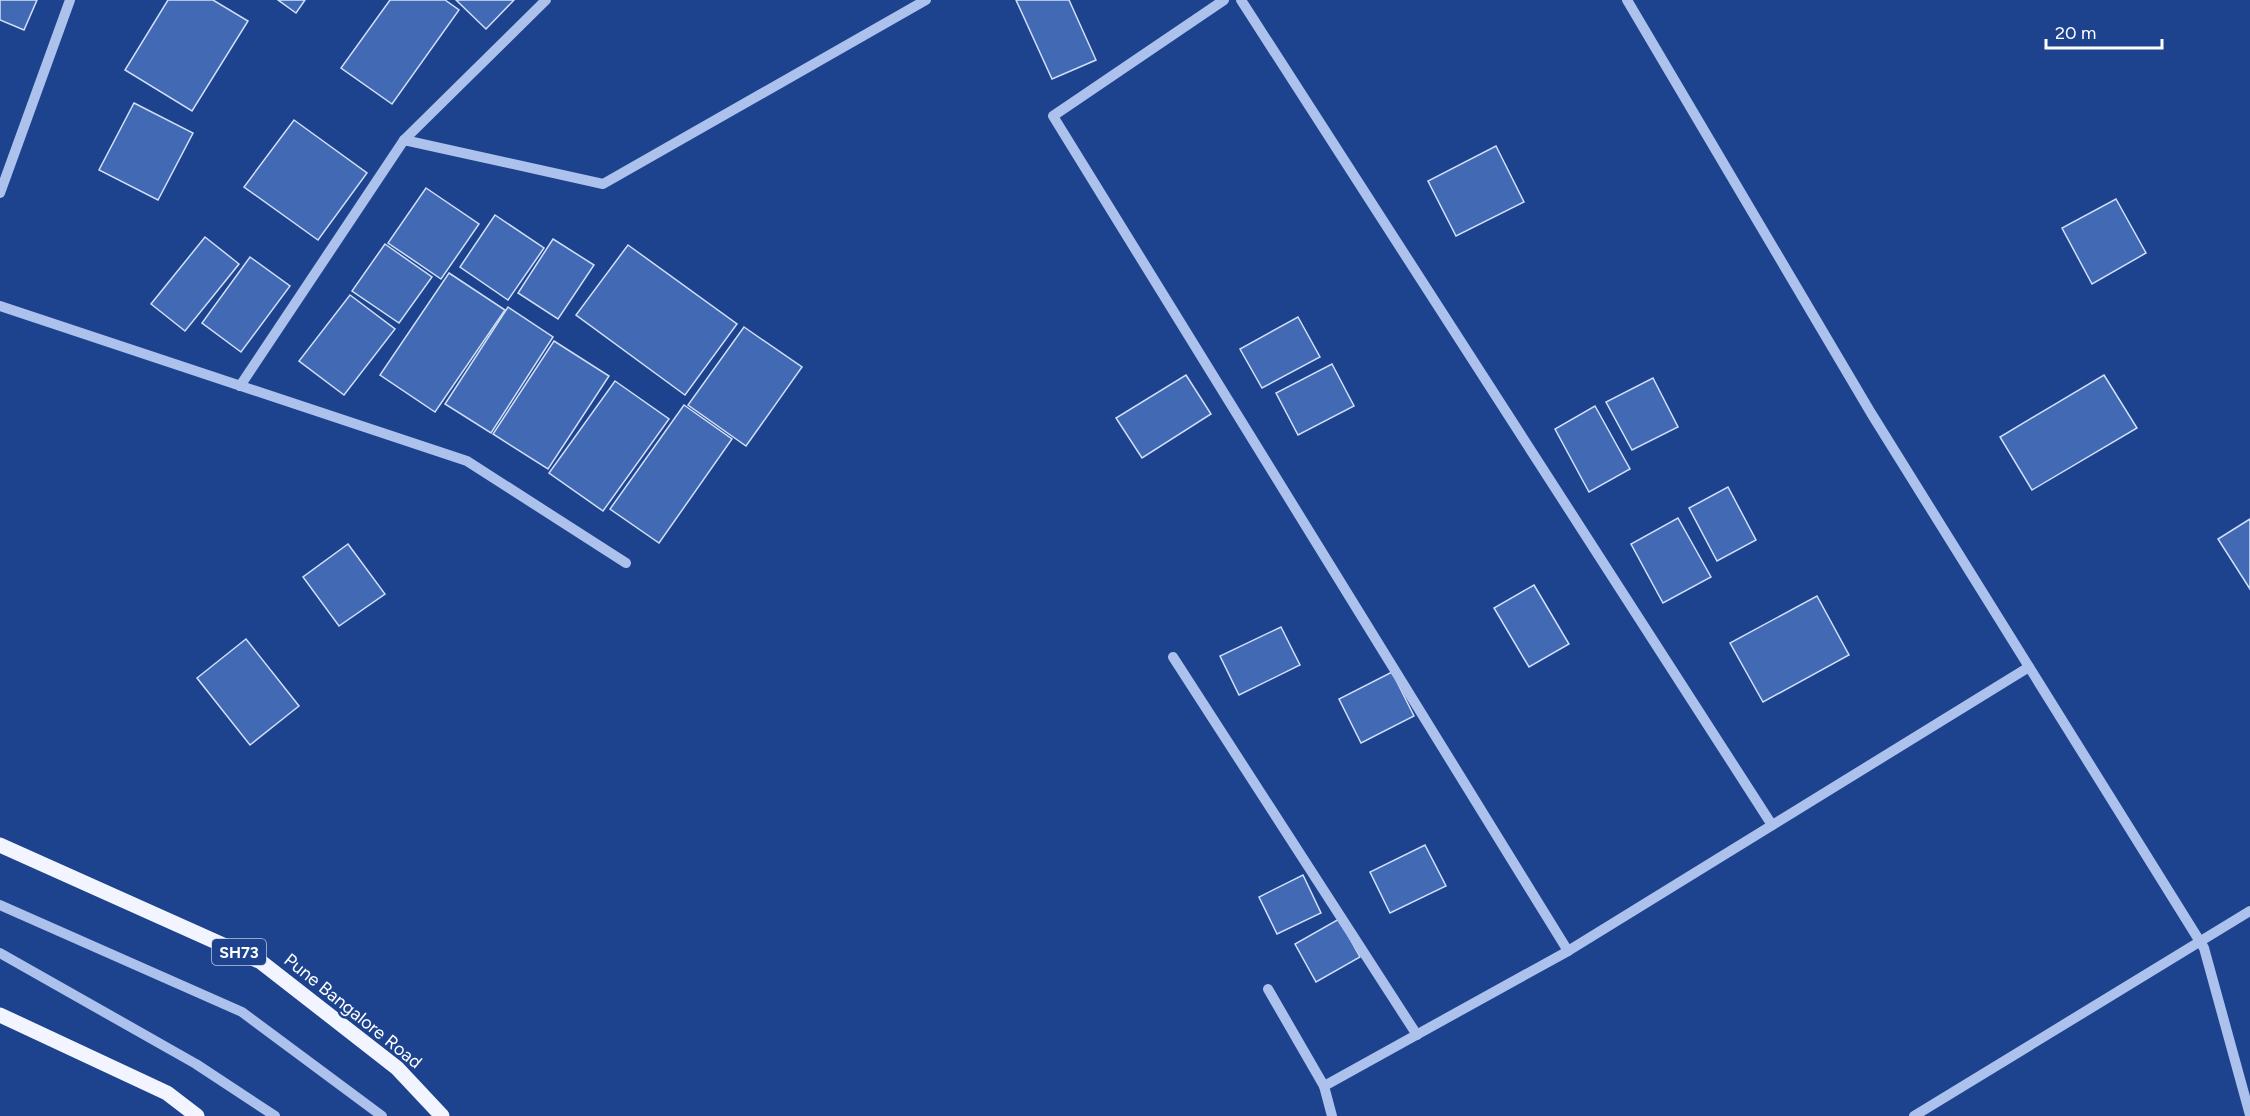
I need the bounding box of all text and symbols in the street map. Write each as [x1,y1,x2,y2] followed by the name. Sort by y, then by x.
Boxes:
[2046,12,2162,50] scale bar
[2055,22,2096,44] text: 20 m
[212,939,266,965] road number: SH73
[280,949,426,1073] street label: Pune Bangalore Road

